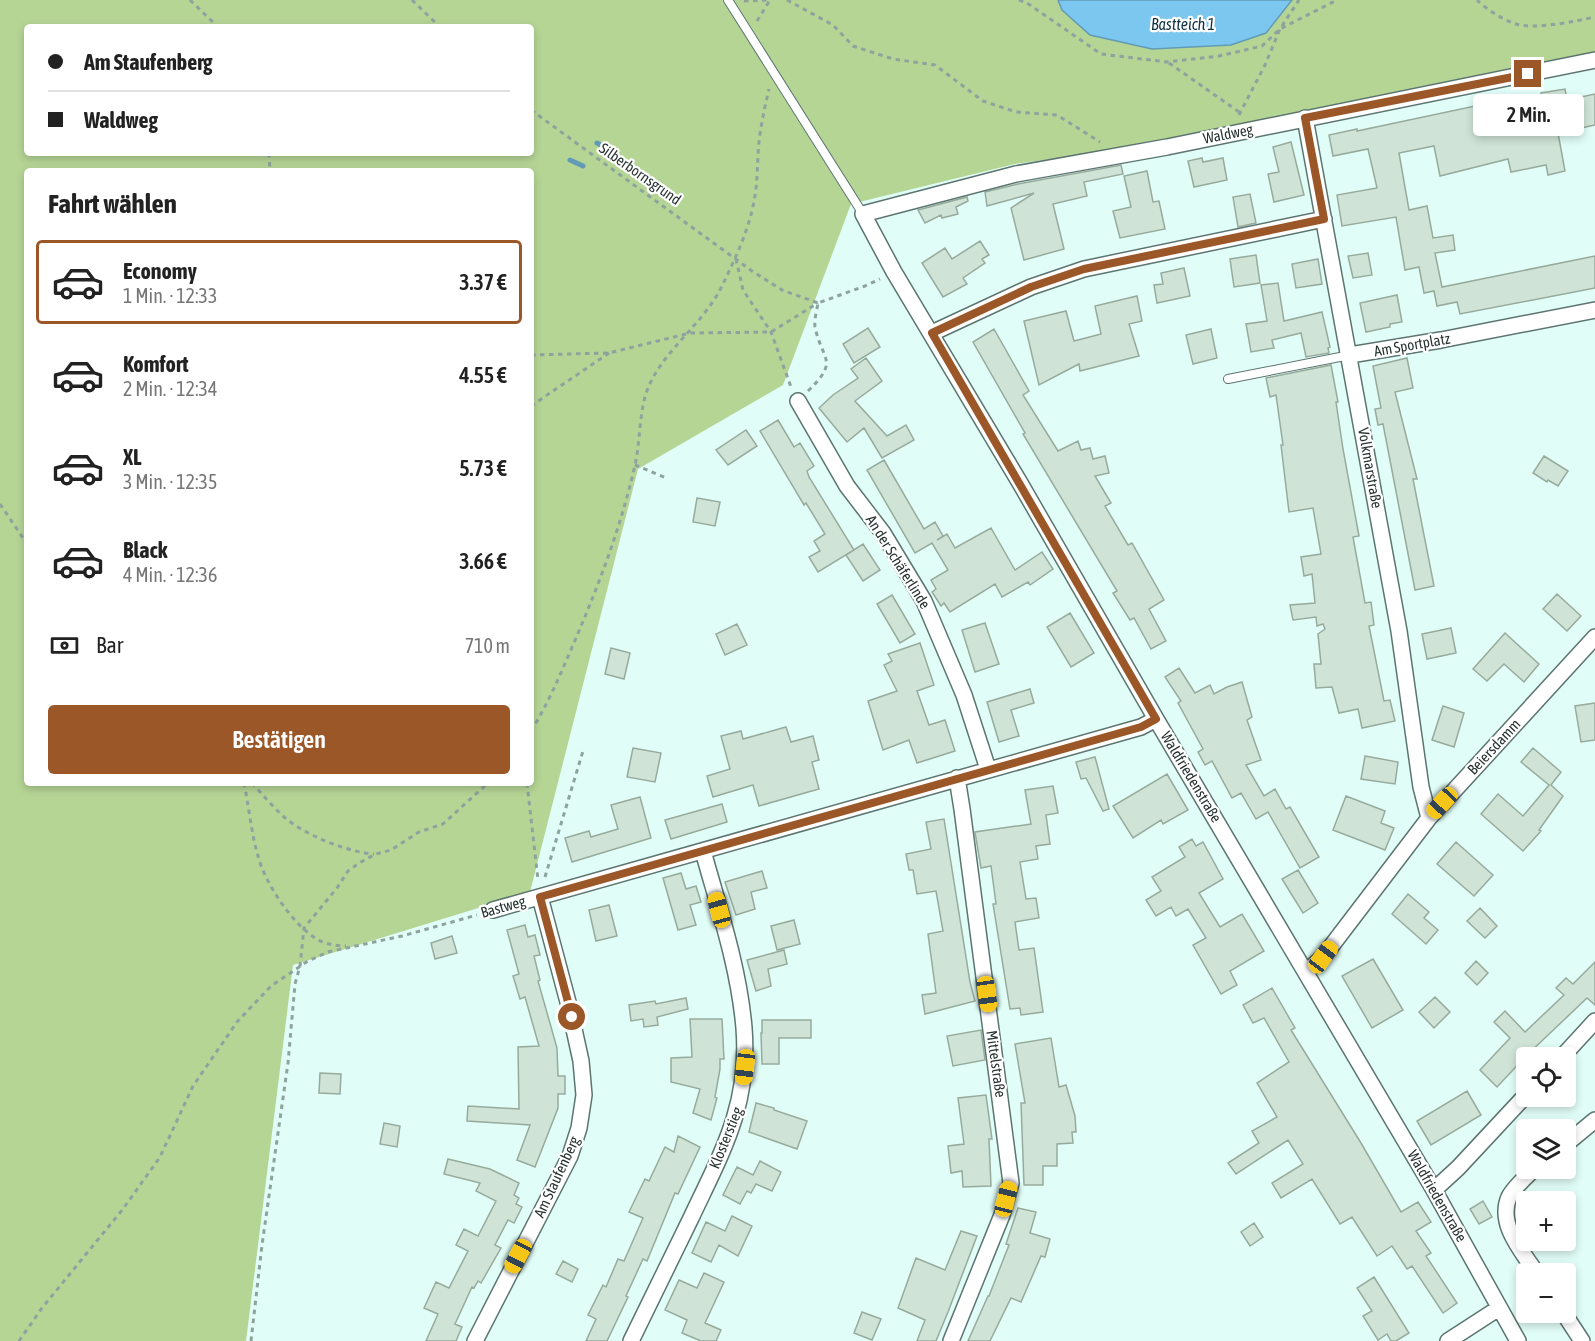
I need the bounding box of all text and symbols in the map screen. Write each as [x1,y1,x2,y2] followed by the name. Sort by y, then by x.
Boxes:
[1151,15,1215,33] water label: Bastteich 1
[84,49,213,75] text: Am Staufenberg
[1514,60,1541,87] route end
[1472,95,1583,137] callout: 2 Min.
[1507,103,1550,126] text: 2 Min.
[84,107,158,133] text: Waldweg
[1202,120,1255,147] street label: Waldweg
[596,139,684,208] street label: Silberbornsgrund
[48,188,177,219] text: Fahrt wählen
[51,255,105,309] icon: car
[123,258,197,284] text: Economy
[459,269,507,295] text: 3.37 €
[123,284,217,307] text: 1 Min. · 12:33
[1372,329,1452,360] street label: Am Sportplatz
[51,348,105,402] icon: car
[123,351,189,377] text: Komfort
[459,362,507,388] text: 4.55 €
[123,377,217,400] text: 2 Min. · 12:34
[1355,426,1386,510] street label: Volkmarstraße
[51,441,105,495] icon: car
[123,444,141,470] text: XL
[459,455,507,481] text: 5.73 €
[123,470,217,493] text: 3 Min. · 12:35
[863,512,934,612] street label: An der Schäferlinde
[51,534,105,588] icon: car
[123,537,167,563] text: Black
[459,548,507,574] text: 3.66 €
[123,563,217,586] text: 4 Min. · 12:36
[48,629,81,662] icon: cash
[96,632,123,658] text: Bar
[465,634,510,657] text: 710 m
[48,705,510,774] button: Bestätigen
[1464,715,1524,778] street label: Beiersdamm
[1158,728,1225,825] street label: Waldfriedenstraße
[1423,784,1461,822] car
[706,890,732,930] car
[479,892,528,921] street label: Bastweg
[1305,937,1341,977] car
[976,975,998,1013] car
[558,1003,585,1030] route start
[983,1029,1010,1099] street label: Mittelstraße
[1516,1047,1576,1323] map controls
[1516,1047,1576,1107] button: locate
[734,1048,756,1086] car
[705,1104,746,1171] street label: Klosterstieg
[1516,1119,1576,1179] button: layers
[530,1133,583,1220] street label: Am Staufenberg
[1404,1147,1471,1245] street label: Waldfriedenstraße
[993,1179,1019,1219] car
[1516,1191,1576,1251] button: +
[502,1236,534,1276] car
[1516,1263,1576,1323] button: −

